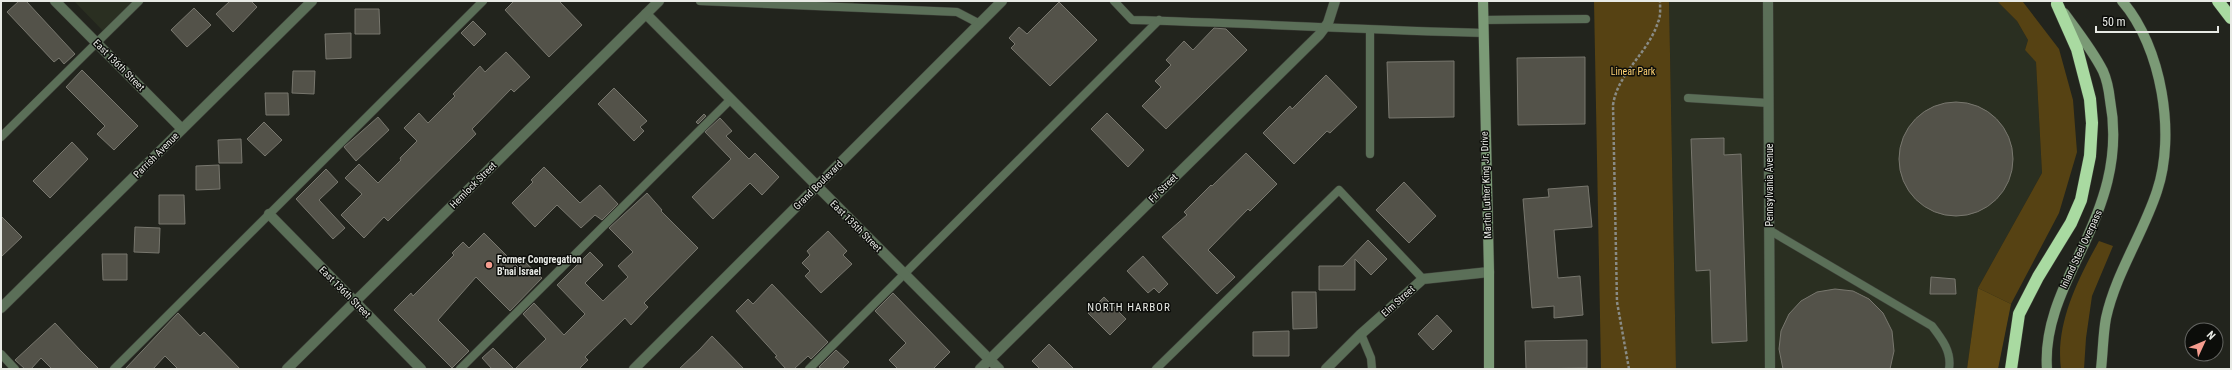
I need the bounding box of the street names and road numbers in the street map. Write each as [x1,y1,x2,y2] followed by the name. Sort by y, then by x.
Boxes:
[91,37,147,93] street label: East 136th Street
[131,130,181,180] street label: Parrish Avenue
[1479,131,1493,239] street label: Martin Luther King Jr. Drive
[1764,143,1775,226] street label: Pennsylvania Avenue
[791,158,845,212] street label: Grand Boulevard
[448,160,498,210] street label: Hemlock Street
[1146,171,1180,205] street label: Fir Street
[828,198,884,254] street label: East 135th Street
[2058,208,2104,290] street label: Inland Steel Overpass
[317,264,373,320] street label: East 136th Street
[1379,283,1417,319] street label: Elm Street

